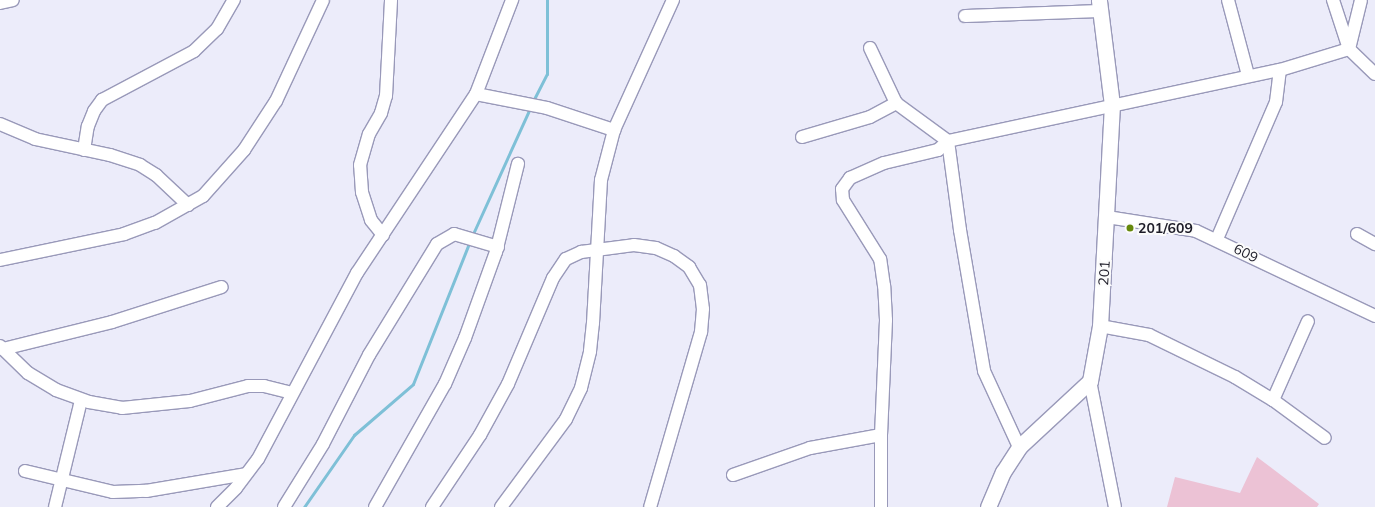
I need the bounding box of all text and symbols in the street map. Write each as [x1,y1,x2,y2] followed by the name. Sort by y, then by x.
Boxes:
[1138,220,1193,236] place label: 201/609
[1125,223,1135,233] marker: 201/609
[1231,240,1261,266] street label: 609
[1095,260,1113,286] street label: 201

